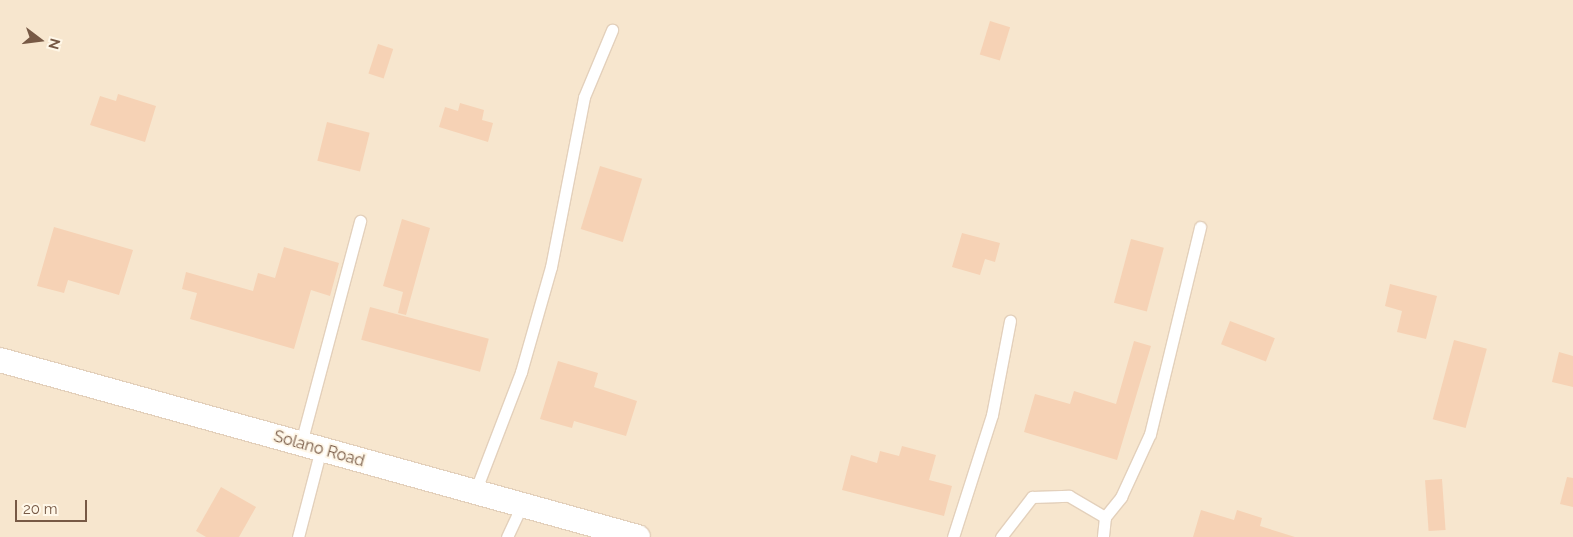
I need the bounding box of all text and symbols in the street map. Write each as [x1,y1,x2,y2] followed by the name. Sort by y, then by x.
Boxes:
[15,15,65,65] north arrow
[45,37,64,51] text: N
[271,427,367,471] street label: Solano Road
[18,490,90,522] scale bar
[23,500,58,518] text: 20 m

